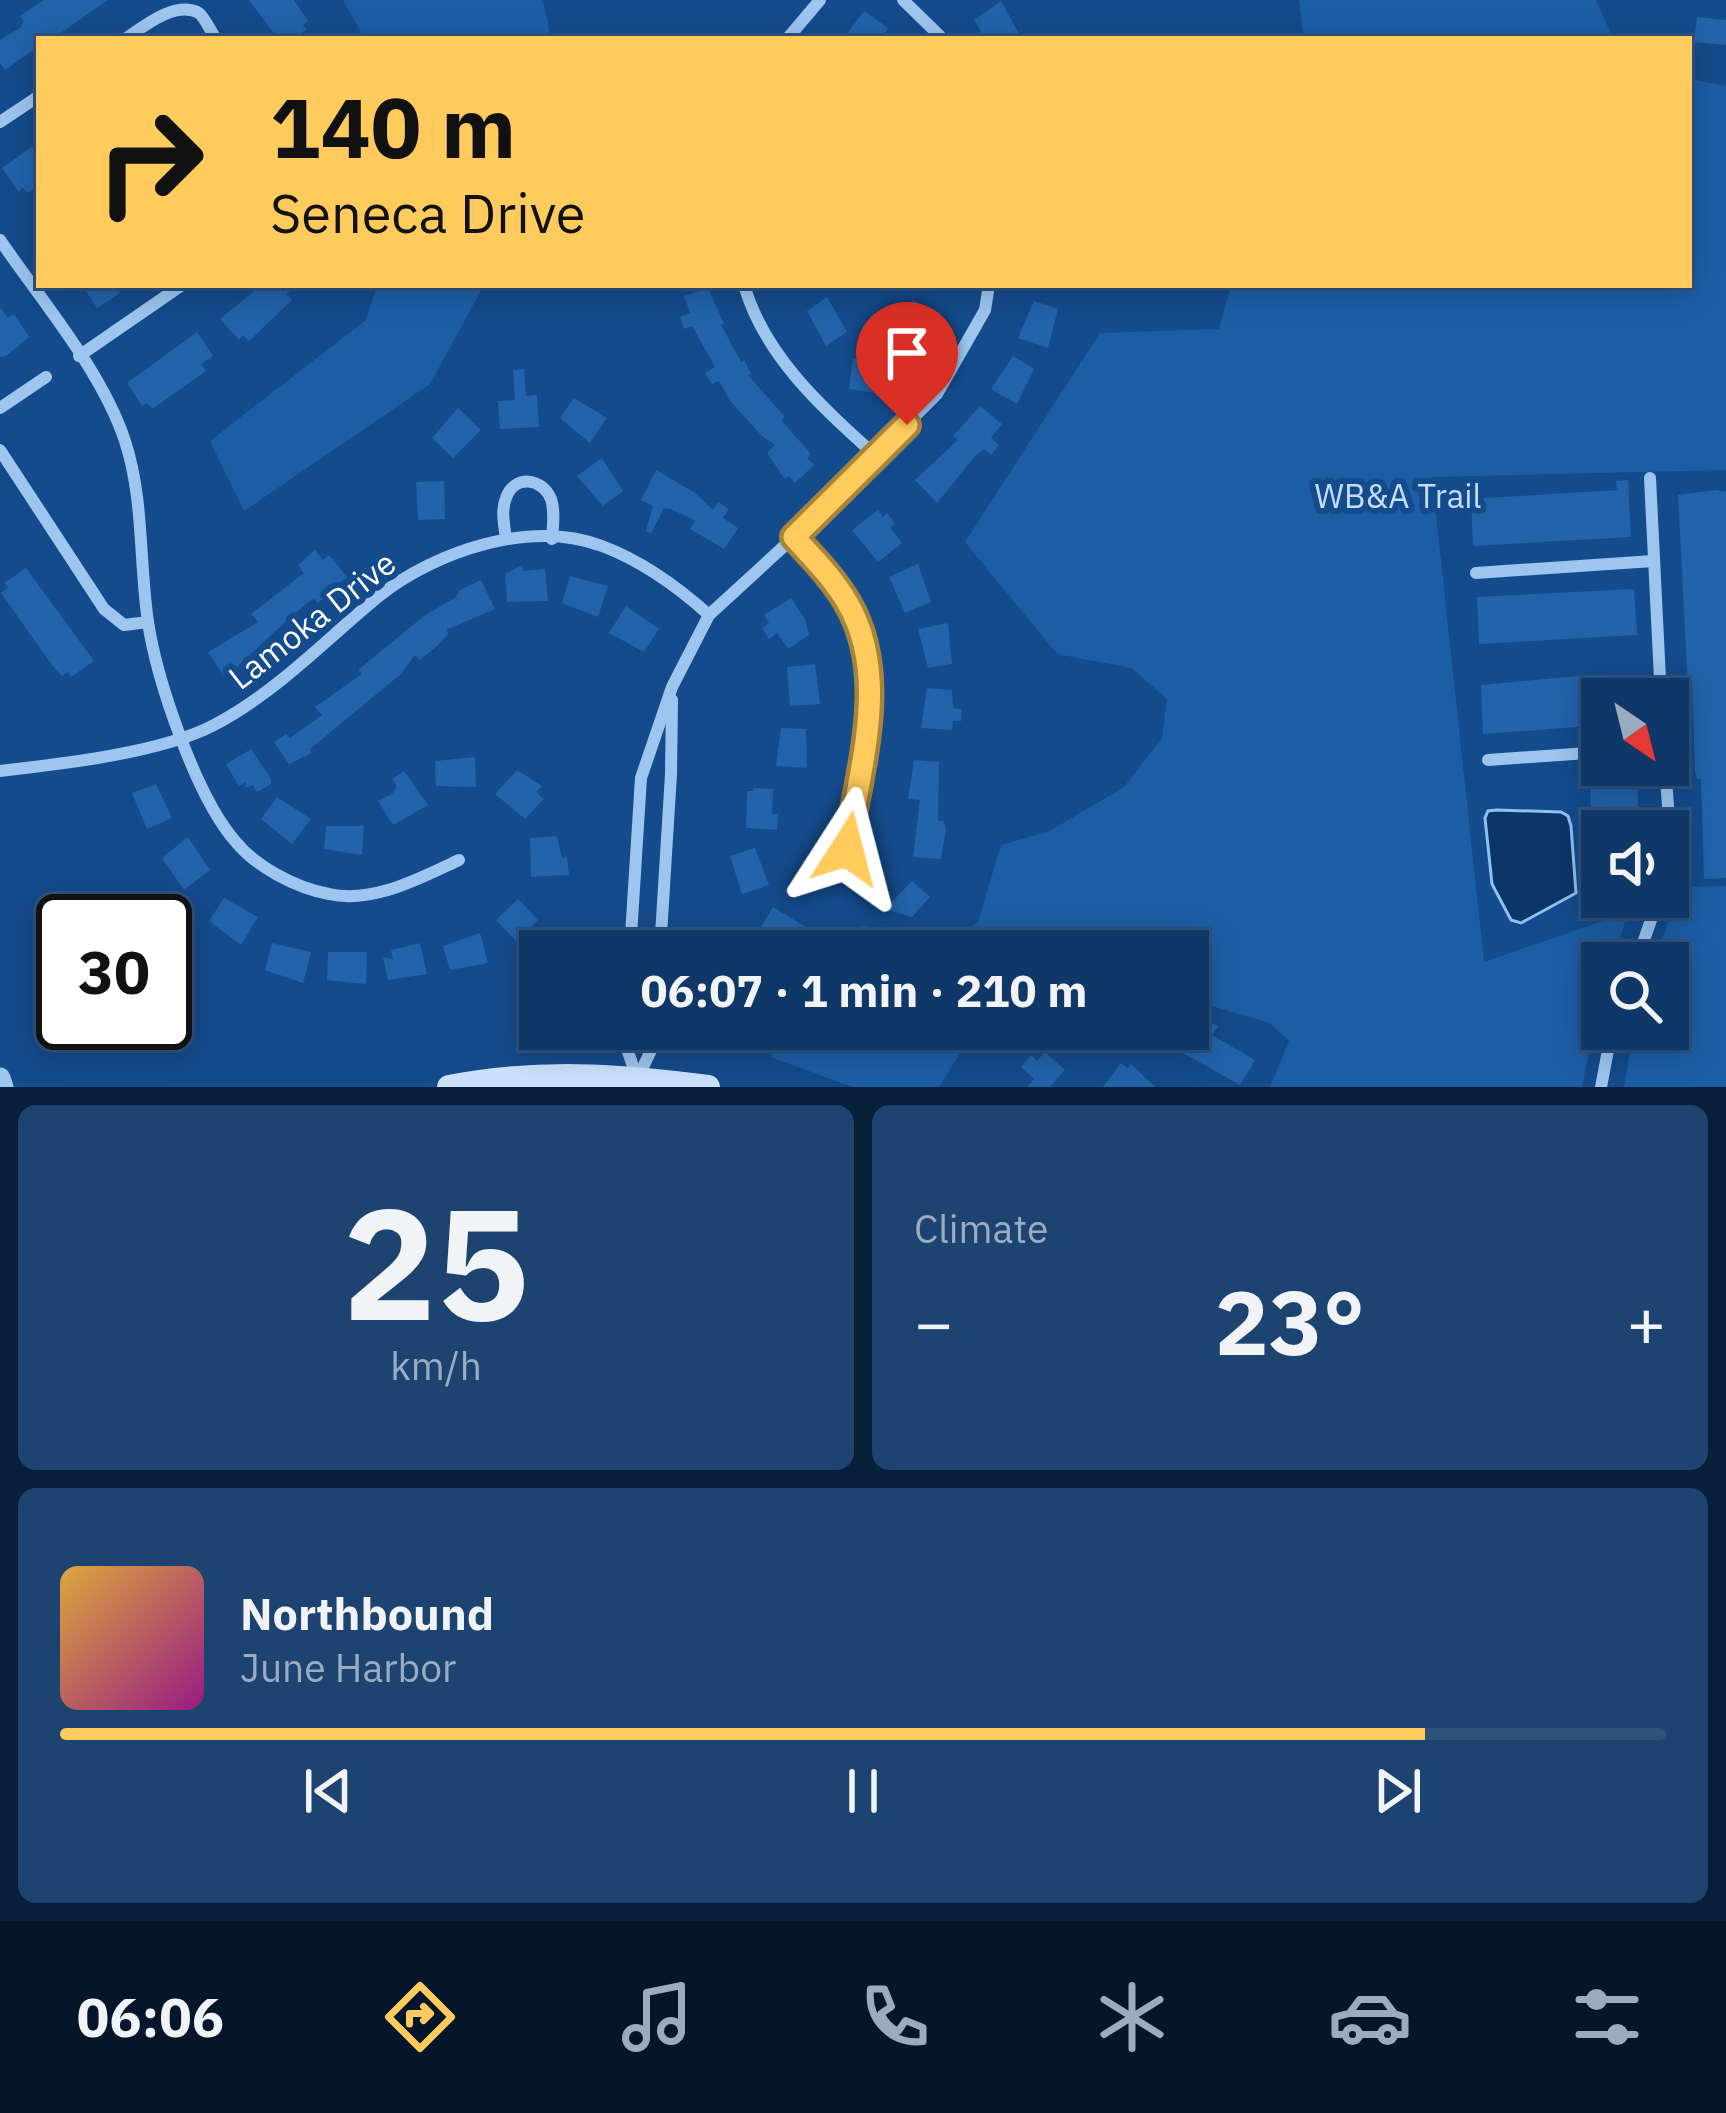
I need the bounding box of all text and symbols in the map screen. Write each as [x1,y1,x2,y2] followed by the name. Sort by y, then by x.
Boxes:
[270,72,516,181] text: 140 m
[72,84,228,240] icon: right
[270,178,585,248] text: Seneca Drive
[856,302,958,425] pin
[874,320,940,386] icon: arrive
[1314,474,1482,517] park label: WB&A Trail
[219,541,404,698] street label: Lamoka Drive
[1581,678,1689,786] north arrow
[1581,678,1689,1050] map controls
[784,786,910,912] position arrow
[1581,810,1689,918] button: sound
[36,894,192,1050] speed limit sign: 30
[1581,942,1689,1050] button: search
[641,961,1087,1019] text: 06:07 · 1 min · 210 m
[342,1160,530,1363] text: 25
[914,1203,1048,1254] text: Climate
[1215,1263,1365,1380] text: 23°
[914,1279,954,1365] text: −
[1626,1279,1666,1365] text: +
[390,1340,482,1391] text: km/h
[240,1584,494,1642] text: Northbound
[240,1642,456,1693] text: June Harbor
[295,1758,361,1824] icon: previous
[830,1758,896,1824] icon: pause
[1365,1758,1431,1824] icon: next
[378,1975,462,2059] icon: directions
[615,1975,699,2059] icon: music
[853,1975,937,2059] icon: phone
[1090,1975,1174,2059] icon: climate
[1328,1975,1412,2059] icon: car
[1565,1975,1649,2059] icon: filters
[77,1982,224,2052] text: 06:06

